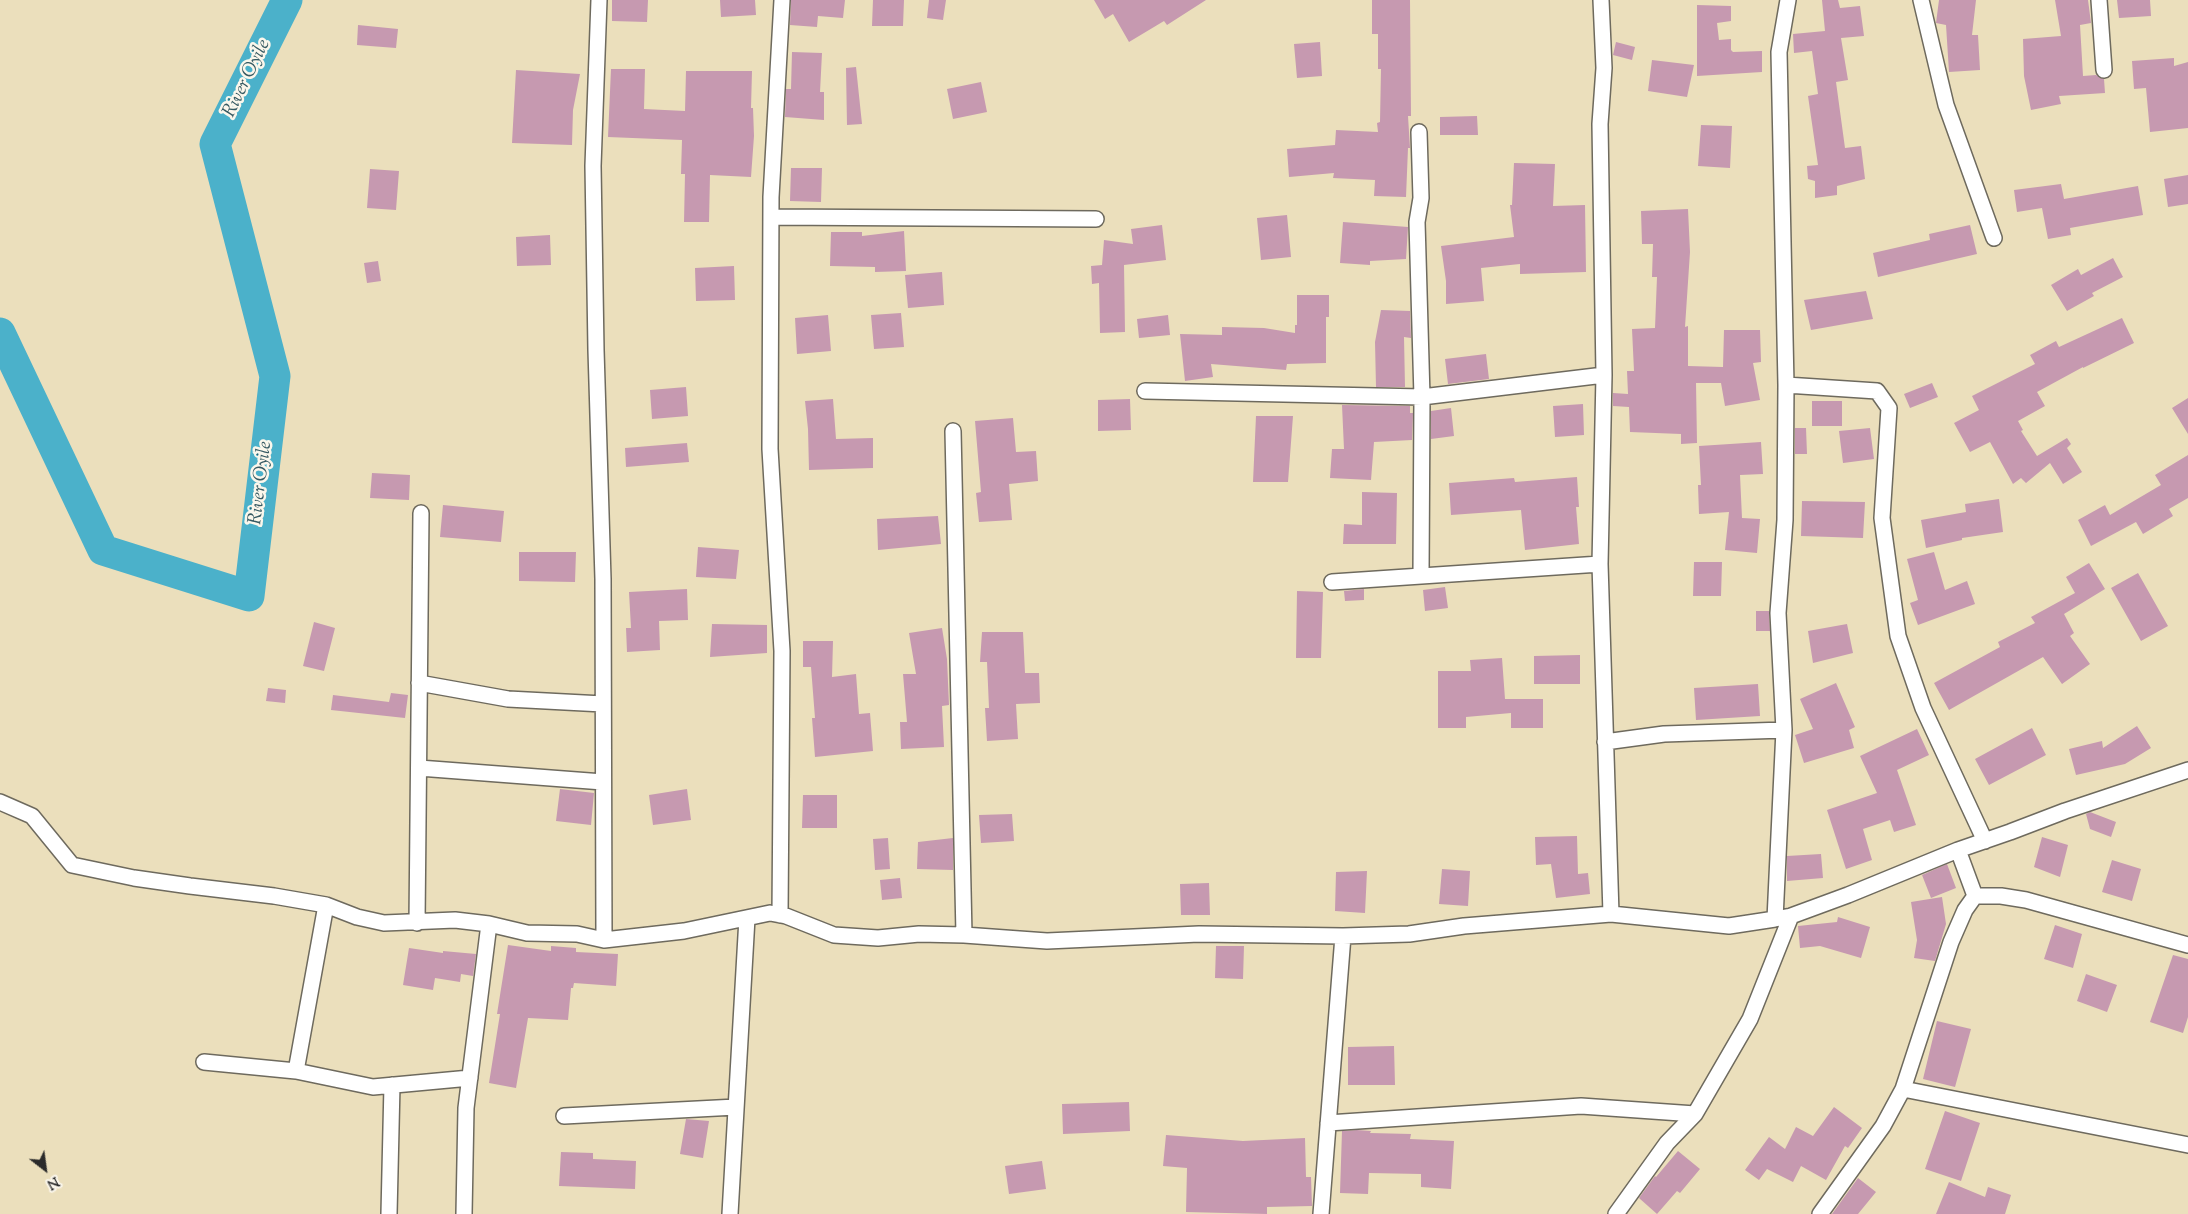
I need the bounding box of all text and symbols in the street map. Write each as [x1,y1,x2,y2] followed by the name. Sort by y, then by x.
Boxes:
[219,36,277,122] water label: River Oyile
[246,440,278,526] water label: River Oyile
[20,1144,70,1194] north arrow
[43,1171,62,1193] text: N

